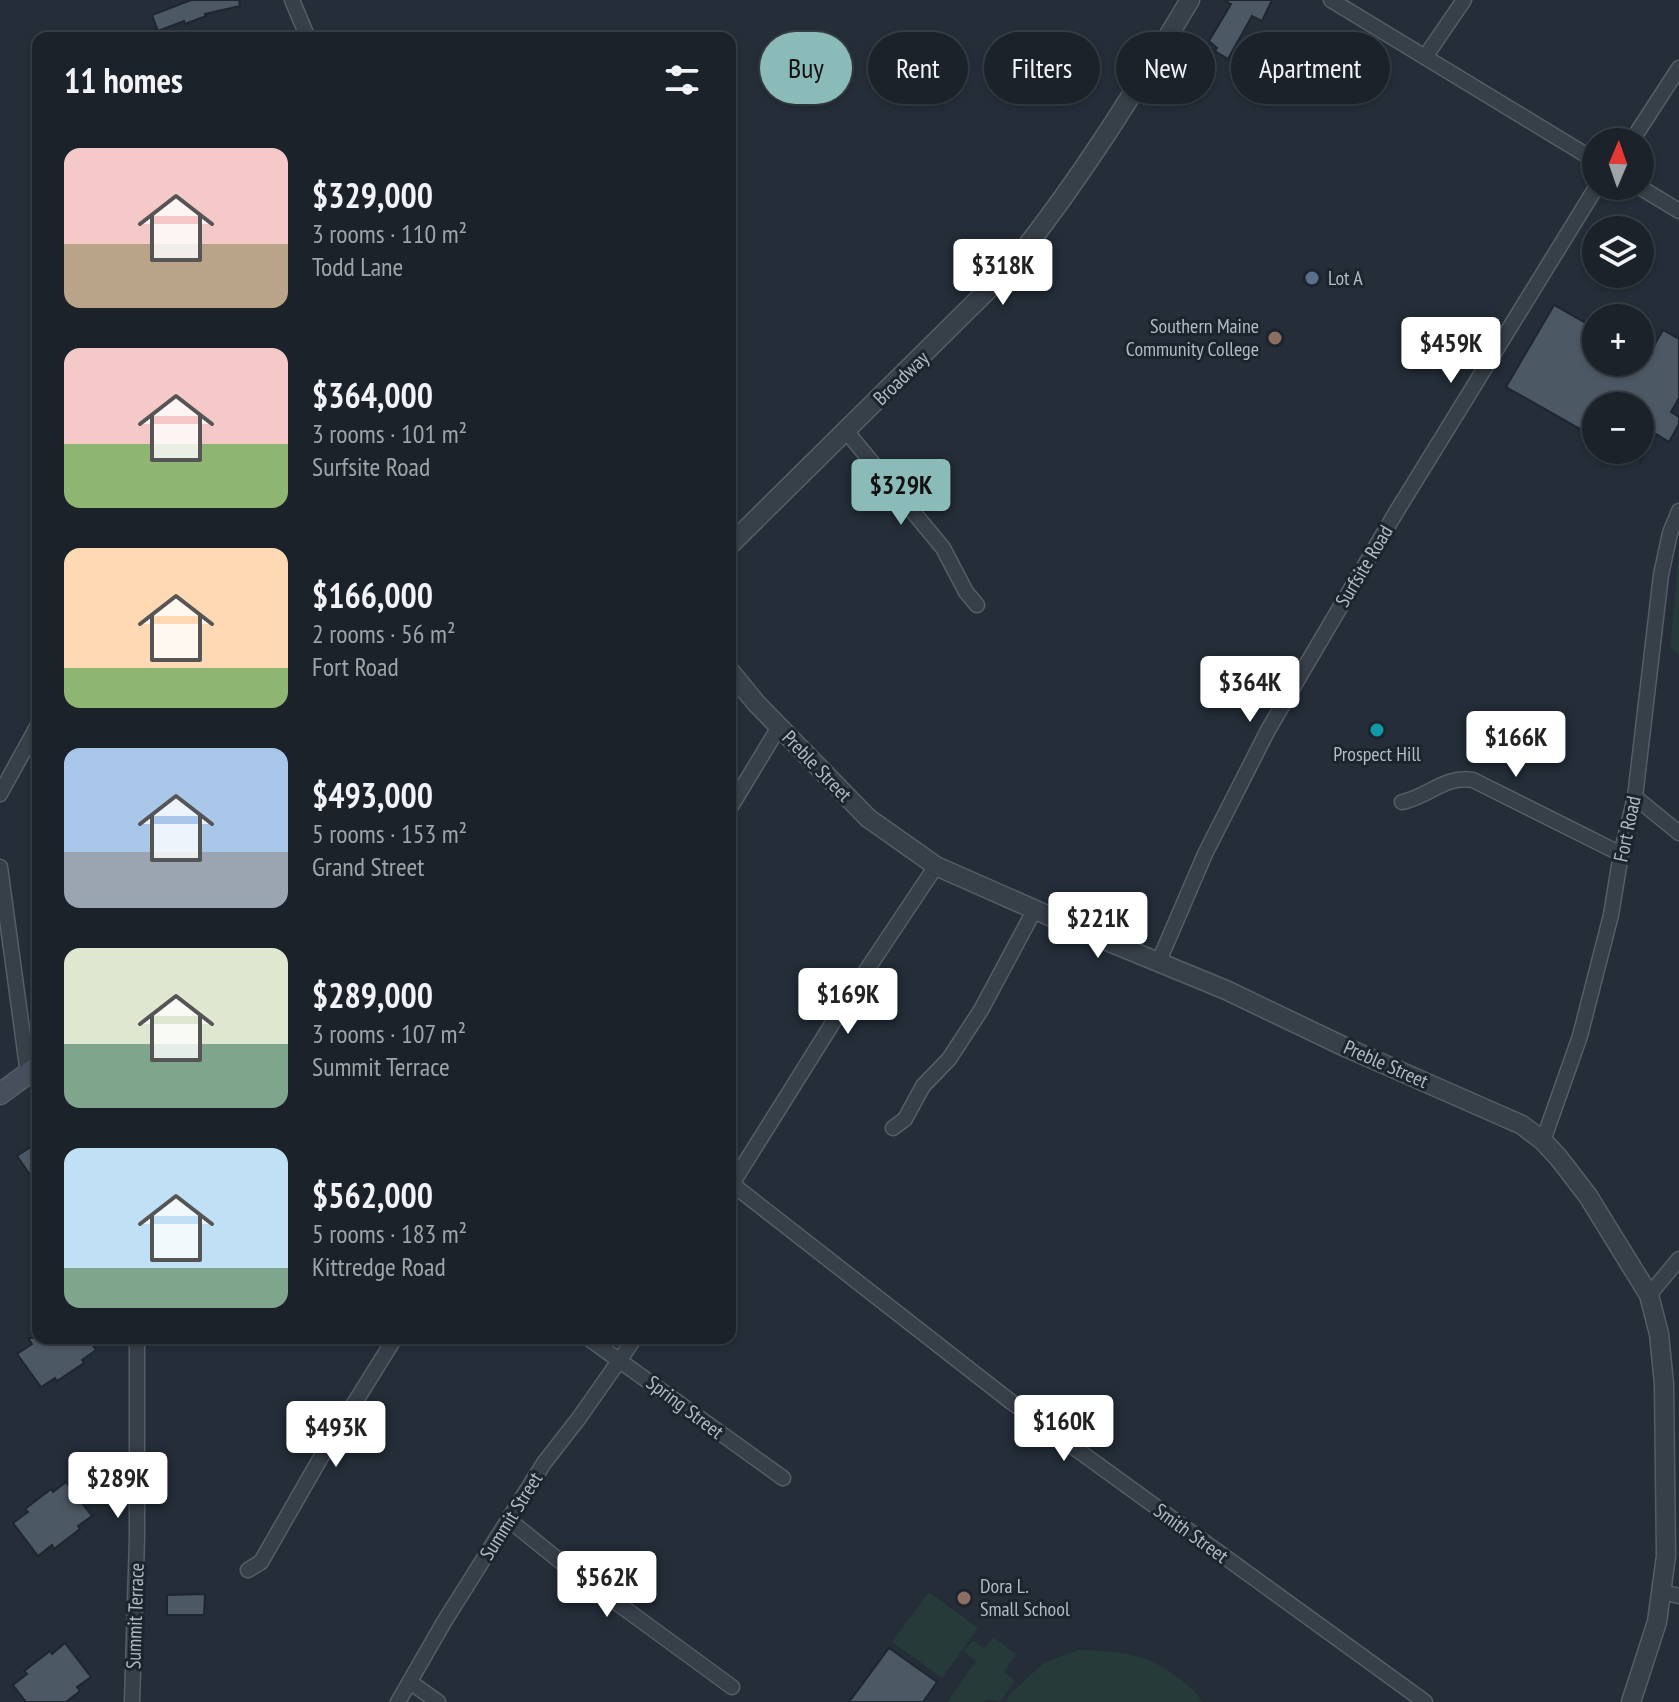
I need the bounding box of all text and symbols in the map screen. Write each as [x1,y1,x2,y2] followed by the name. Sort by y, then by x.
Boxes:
[760,32,852,104] chip: Buy
[868,32,968,104] chip: Rent
[984,32,1100,104] chip: Filters
[1116,32,1215,104] chip: New
[1231,32,1390,104] chip: Apartment
[64,58,183,102] text: 11 homes
[660,58,704,102] icon: filters
[1582,128,1654,200] north arrow
[1582,128,1654,464] map controls
[312,173,433,217] text: $329,000
[128,180,224,276] icon: home
[1582,216,1654,288] button: layers
[312,217,467,250] text: 3 rooms · 110 m²
[947,239,1059,307] pin: $318K
[971,248,1035,281] text: $318K
[312,250,403,283] text: Todd Lane
[1328,265,1363,291] place label: Lot A
[1303,269,1321,287] marker: Lot A
[1582,304,1654,376] button: +
[1126,313,1259,362] place label: Southern Maine Community College
[1395,317,1507,385] pin: $459K
[1419,326,1483,359] text: $459K
[1266,329,1284,347] marker: Southern Maine Community College
[868,345,935,411] street label: Broadway
[312,373,433,417] text: $364,000
[128,380,224,476] icon: home
[1582,392,1654,464] button: −
[312,417,467,450] text: 3 rooms · 101 m²
[312,450,430,483] text: Surfsite Road
[845,459,957,527] pin: $329K
[869,468,933,501] text: $329K
[1329,520,1399,612] street label: Surfsite Road
[312,573,433,617] text: $166,000
[128,580,224,676] icon: home
[312,617,456,650] text: 2 rooms · 56 m²
[312,650,399,683] text: Fort Road
[1194,656,1306,724] pin: $364K
[1218,665,1282,698] text: $364K
[1460,711,1572,779] pin: $166K
[1484,720,1548,753] text: $166K
[1368,721,1386,739] marker: Prospect Hill
[777,725,858,808] street label: Preble Street
[1333,741,1421,767] place label: Prospect Hill
[312,773,433,817] text: $493,000
[128,780,224,876] icon: home
[1607,794,1647,864] street label: Fort Road
[312,817,467,850] text: 5 rooms · 153 m²
[312,850,424,883] text: Grand Street
[1042,892,1154,960] pin: $221K
[1066,901,1130,934] text: $221K
[792,968,904,1036] pin: $169K
[312,973,433,1017] text: $289,000
[816,977,880,1010] text: $169K
[128,980,224,1076] icon: home
[312,1017,466,1050] text: 3 rooms · 107 m²
[1340,1034,1433,1094] street label: Preble Street
[312,1050,450,1083] text: Summit Terrace
[312,1173,433,1217] text: $562,000
[128,1180,224,1276] icon: home
[312,1217,467,1250] text: 5 rooms · 183 m²
[312,1250,446,1283] text: Kittredge Road
[641,1369,729,1445] street label: Spring Street
[1008,1395,1120,1463] pin: $160K
[280,1401,392,1469] pin: $493K
[1032,1404,1096,1437] text: $160K
[304,1410,368,1443] text: $493K
[62,1452,174,1520] pin: $289K
[86,1461,150,1494] text: $289K
[474,1467,548,1565] street label: Summit Street
[1149,1497,1234,1569] street label: Smith Street
[551,1551,663,1619] pin: $562K
[575,1560,639,1593] text: $562K
[120,1563,150,1669] street label: Summit Terrace
[980,1573,1070,1622] place label: Dora L. Small School
[955,1589,973,1607] marker: Dora L. Small School

